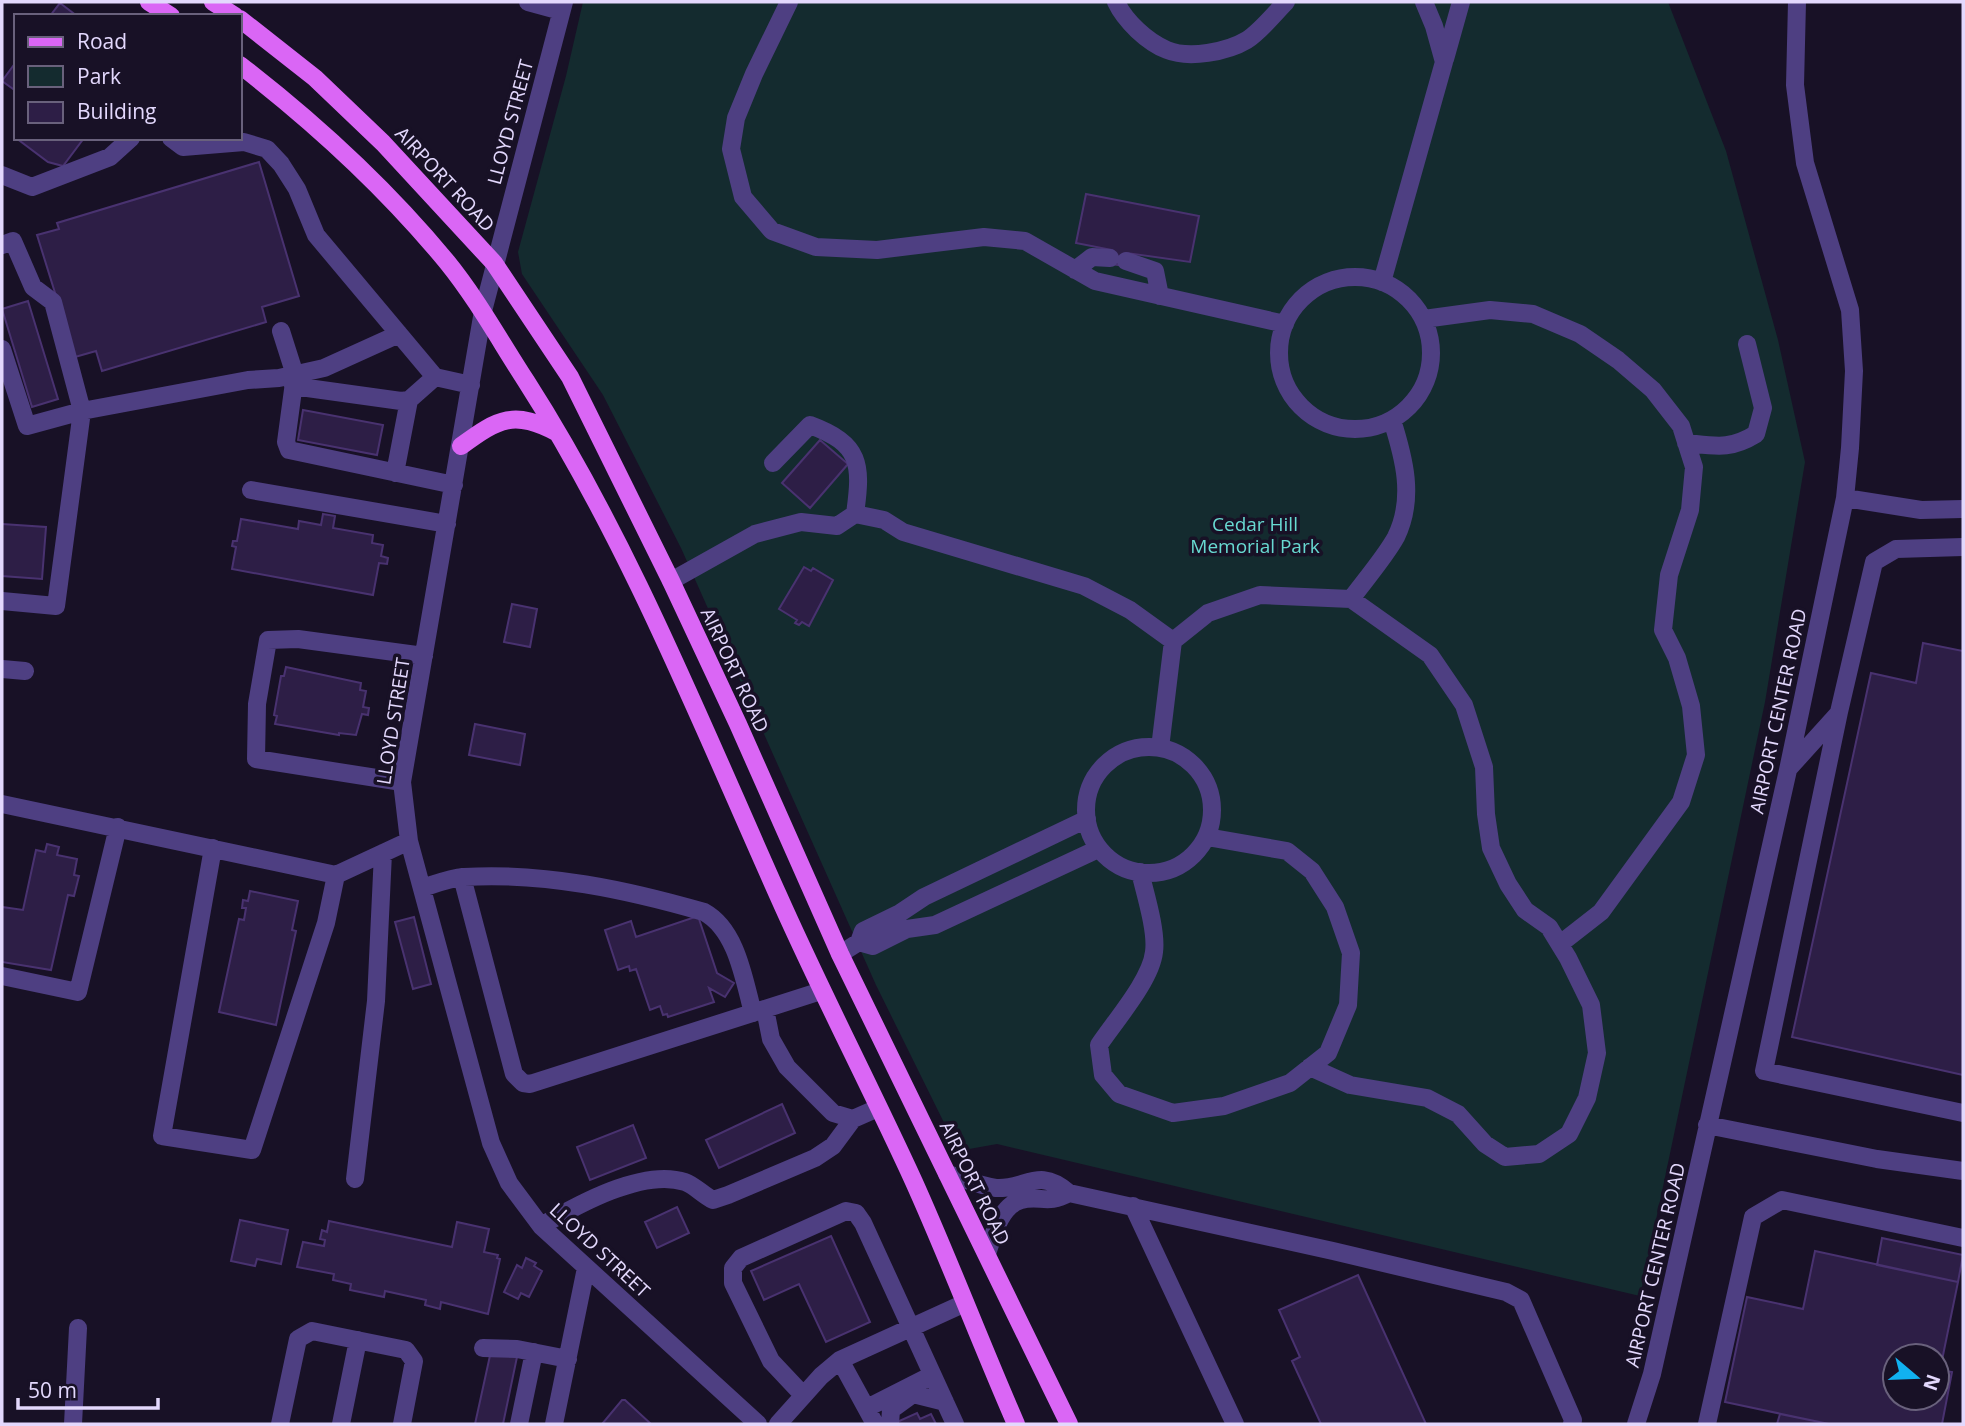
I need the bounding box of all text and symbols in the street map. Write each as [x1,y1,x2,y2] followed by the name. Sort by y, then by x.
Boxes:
[14,14,242,140] legend
[77,27,127,55] text: Road
[481,56,539,187] street label: LLOYD STREET
[77,62,121,90] text: Park
[77,97,156,125] text: Building
[390,121,500,237] street label: AIRPORT ROAD
[1190,511,1320,559] park label: Cedar Hill Memorial Park
[695,603,775,737] street label: AIRPORT ROAD
[1744,606,1812,816] street label: AIRPORT CENTER ROAD
[370,655,416,786] street label: LLOYD STREET
[934,1117,1016,1249] street label: AIRPORT ROAD
[1619,1160,1691,1370] street label: AIRPORT CENTER ROAD
[544,1197,656,1304] street label: LLOYD STREET
[1881,1342,1951,1412] north arrow
[18,1366,158,1410] scale bar
[1917,1371,1947,1394] text: N
[28,1376,77,1404] text: 50 m

